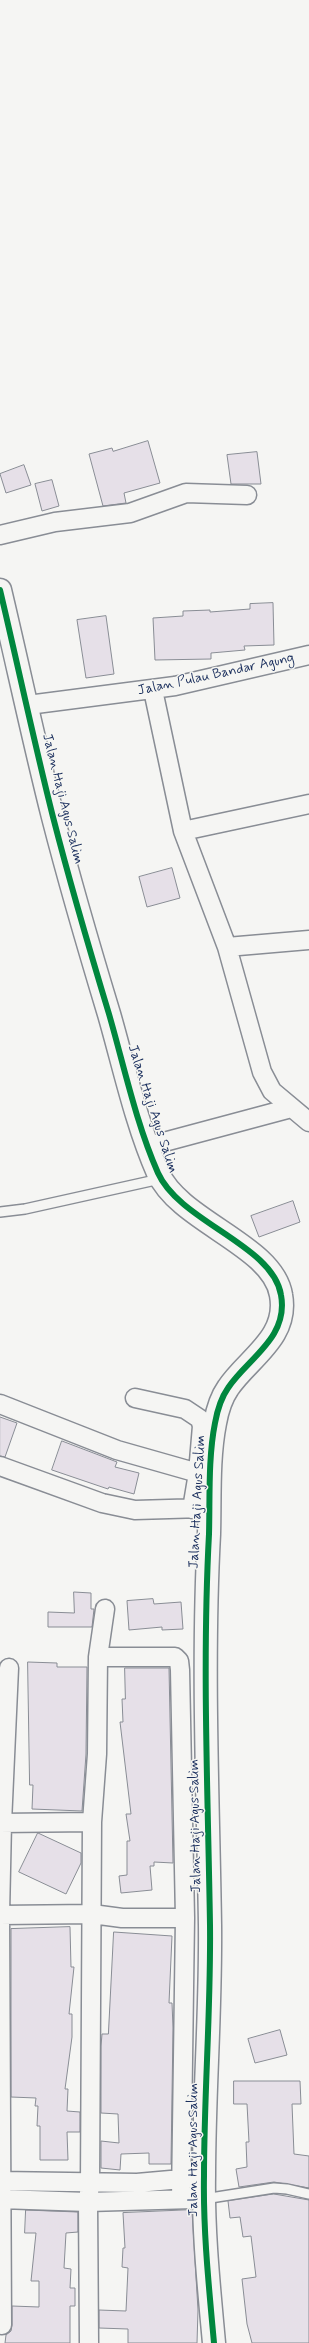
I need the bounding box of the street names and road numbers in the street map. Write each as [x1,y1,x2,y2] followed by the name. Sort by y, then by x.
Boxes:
[136,650,296,700] street label: Jalan Pulau Bandar Agung
[38,732,86,866] street label: Jalan Haji Agus Salim
[123,1043,181,1175] street label: Jalan Haji Agus Salim
[186,1435,210,1569] street label: Jalan Haji Agus Salim
[186,1759,206,1893] street label: Jalan Haji Agus Salim
[186,2083,202,2217] street label: Jalan Haji Agus Salim

